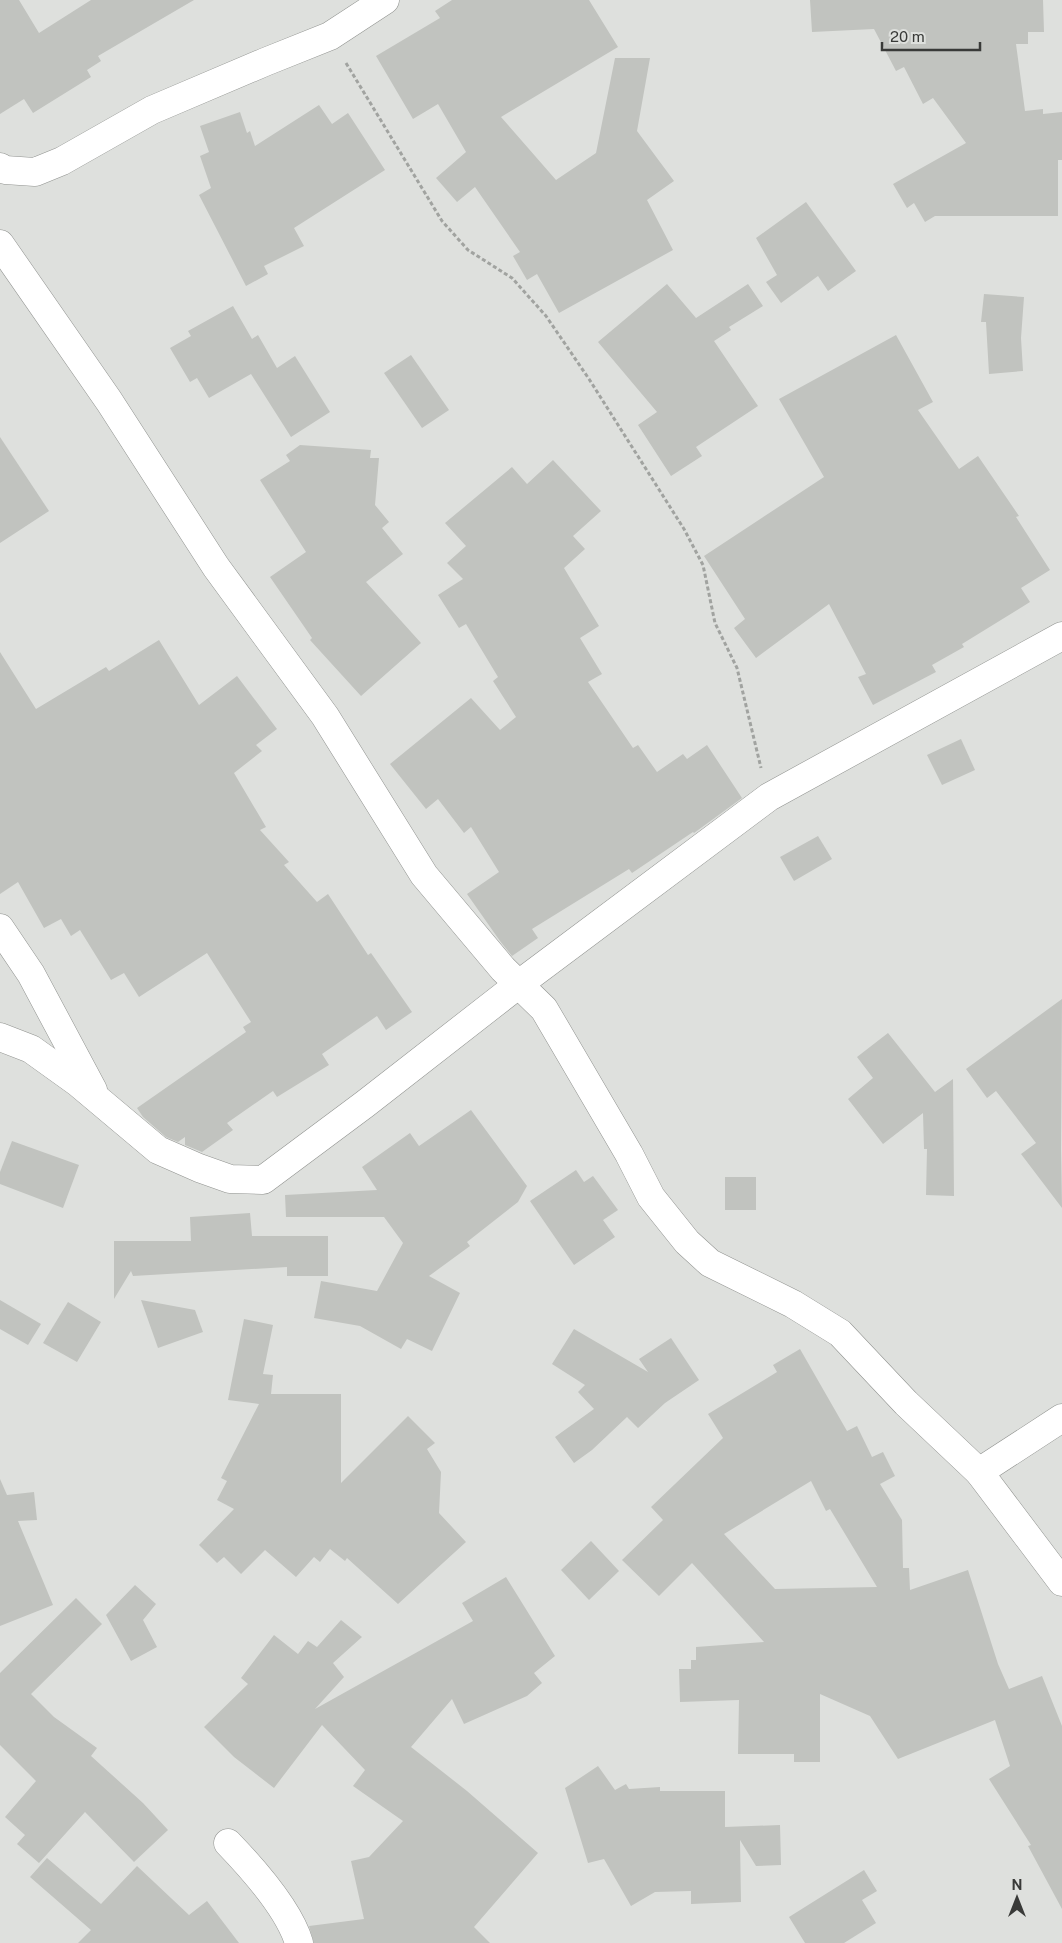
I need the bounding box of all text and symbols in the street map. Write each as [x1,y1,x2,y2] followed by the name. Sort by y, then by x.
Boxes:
[882,20,980,52] scale bar
[890,28,925,45] text: 20 m
[992,1873,1042,1923] north arrow
[1012,1877,1022,1893] text: N

